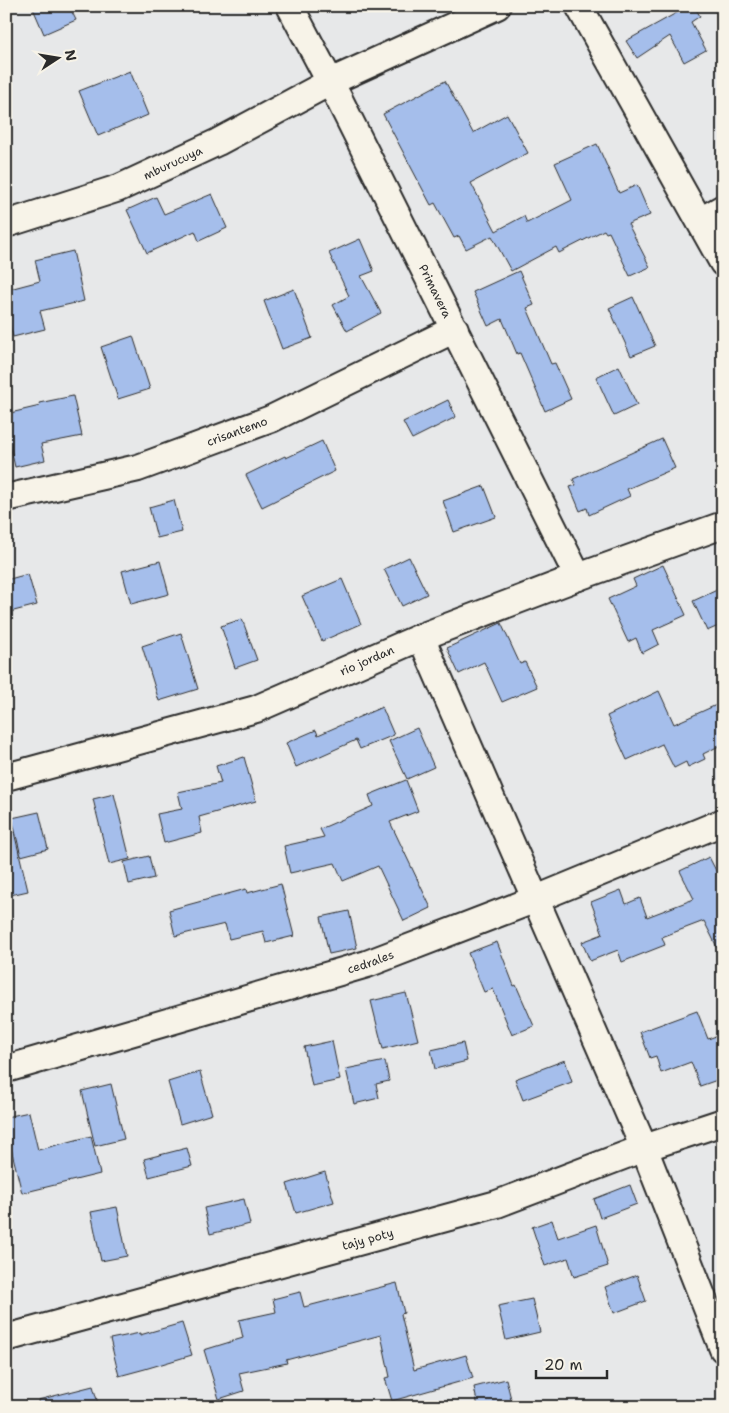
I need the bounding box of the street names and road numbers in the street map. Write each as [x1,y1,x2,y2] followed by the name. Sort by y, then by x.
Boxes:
[141,142,205,184] street label: mburucuya
[415,262,455,321] street label: Primavera
[204,413,270,450] street label: crisantemo
[337,642,397,680] street label: rio jordan
[345,946,396,977] street label: cedrales
[340,1225,395,1254] street label: tajy poty

